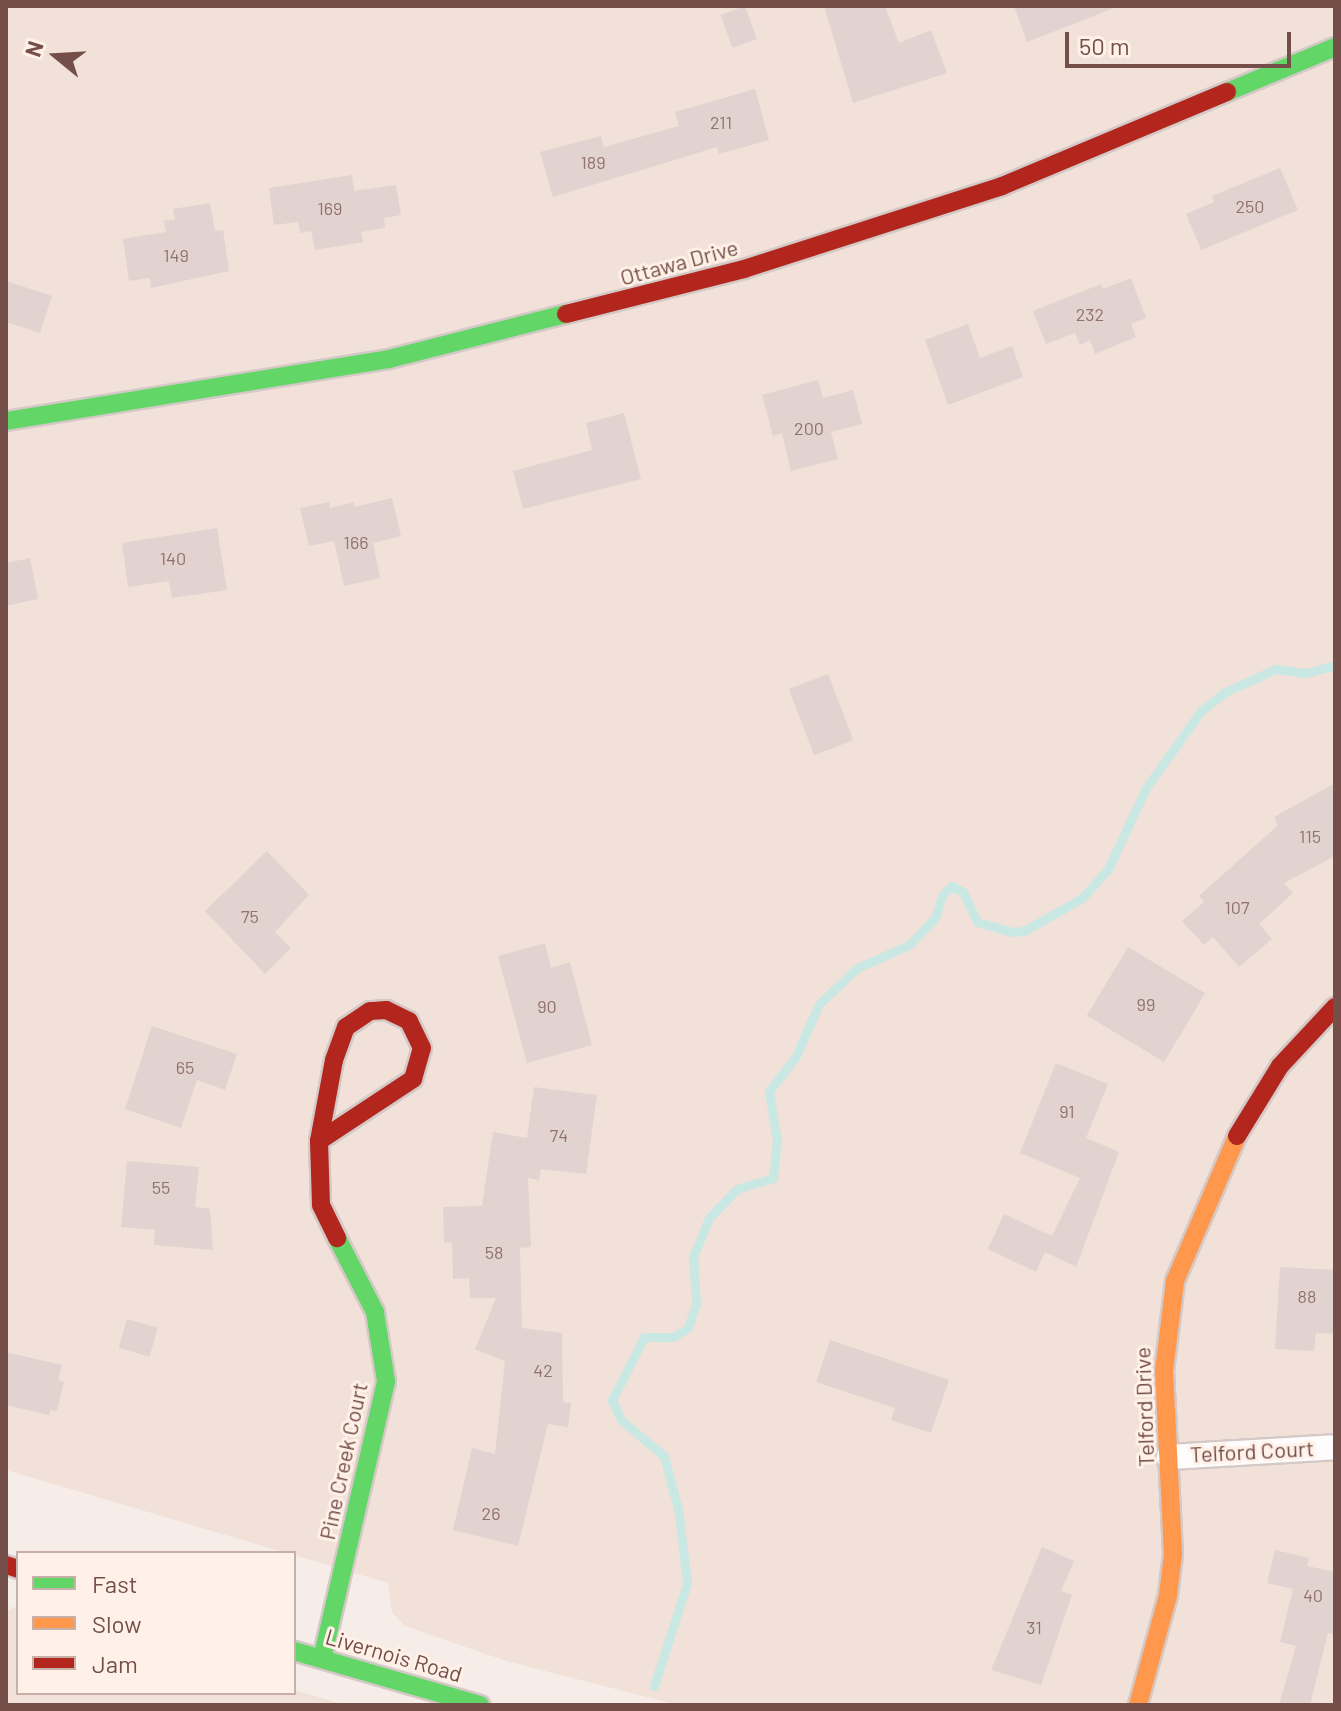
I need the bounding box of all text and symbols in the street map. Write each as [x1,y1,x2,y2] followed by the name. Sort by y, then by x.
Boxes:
[16,16,96,96] north arrow
[1069,16,1295,66] scale bar
[1079,31,1130,60] text: 50 m
[19,38,48,60] text: N
[710,111,732,133] house number: 211
[580,151,606,173] house number: 189
[1235,195,1265,217] house number: 250
[318,197,342,219] house number: 169
[617,234,741,290] street label: Ottawa Drive
[163,244,189,266] house number: 149
[1076,303,1104,325] house number: 232
[794,417,824,439] house number: 200
[344,531,368,553] house number: 166
[160,547,186,569] house number: 140
[1299,825,1321,847] house number: 115
[1225,896,1249,918] house number: 107
[241,905,259,927] house number: 75
[1137,993,1155,1015] house number: 99
[537,995,557,1017] house number: 90
[176,1056,194,1078] house number: 65
[1059,1100,1075,1122] house number: 91
[550,1124,568,1146] house number: 74
[152,1176,170,1198] house number: 55
[485,1241,503,1263] house number: 58
[1298,1285,1316,1307] house number: 88
[1129,1347,1159,1467] street label: Telford Drive
[533,1359,553,1381] house number: 42
[313,1380,373,1542] street label: Pine Creek Court
[1189,1435,1315,1467] street label: Telford Court
[482,1502,500,1524] house number: 26
[16,1551,296,1695] legend
[92,1569,137,1598] text: Fast
[1303,1584,1323,1606] house number: 40
[92,1609,141,1638] text: Slow
[1026,1616,1042,1638] house number: 31
[323,1623,465,1687] street label: Livernois Road
[92,1649,138,1678] text: Jam

